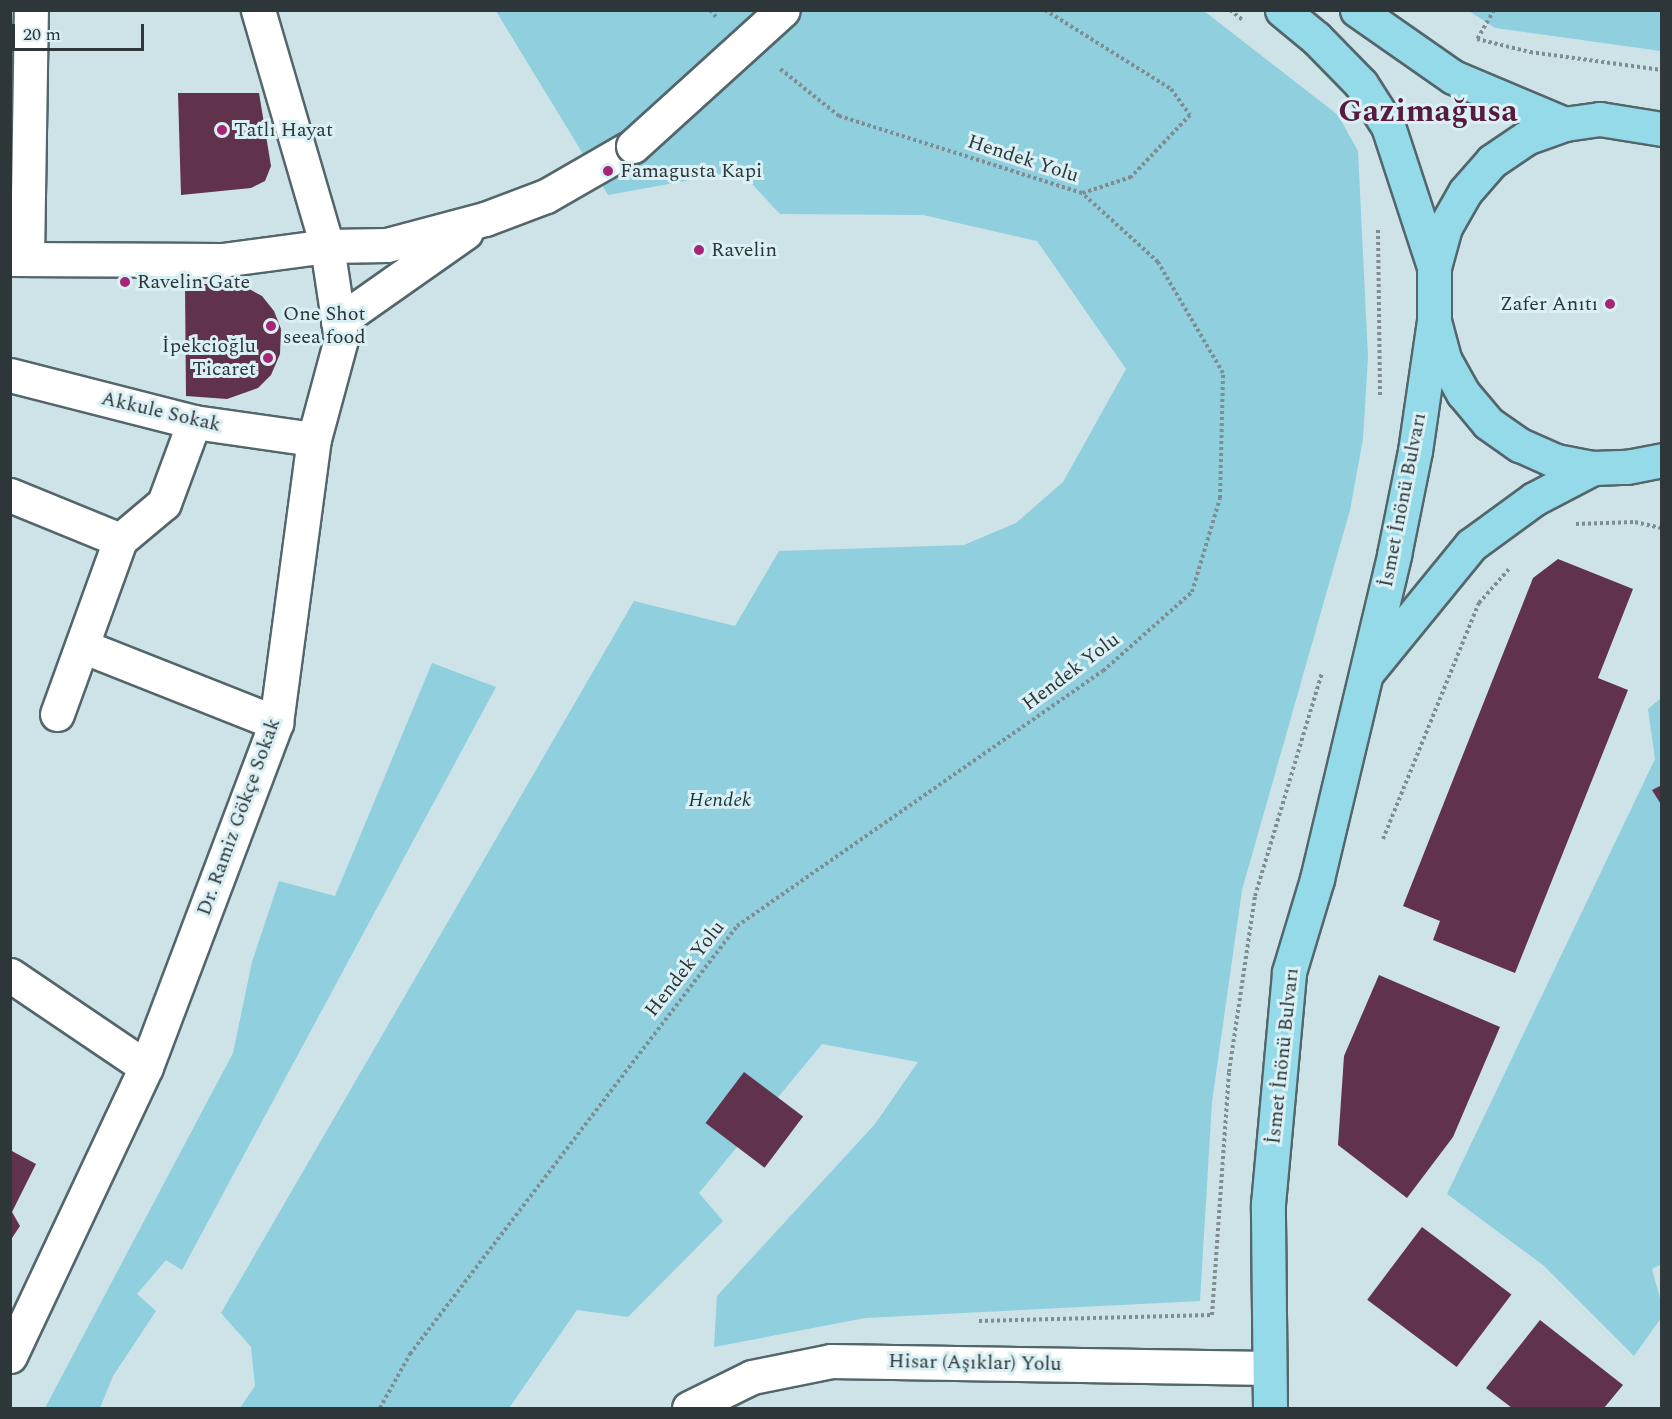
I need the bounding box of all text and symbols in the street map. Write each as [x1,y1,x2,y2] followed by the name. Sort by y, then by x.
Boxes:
[15,12,147,50] scale bar
[23,21,61,48] text: 20 m
[1338,93,1518,131] district label: Gazimağusa
[234,118,333,142] place label: Tatlı Hayat
[215,123,229,137] marker: Tatlı Hayat
[964,130,1082,188] street label: Hendek Yolu
[620,159,762,183] place label: Famagusta Kapi
[601,164,615,178] marker: Famagusta Kapi
[711,238,777,262] place label: Ravelin
[692,243,706,257] marker: Ravelin
[137,270,250,294] place label: Ravelin Gate
[118,275,132,289] marker: Ravelin Gate
[1500,292,1598,316] place label: Zafer Anıtı
[1603,297,1617,311] marker: Zafer Anıtı
[283,302,366,349] place label: One Shot seea food
[264,319,278,333] marker: One Shot seea food
[162,334,256,381] place label: İpekcioğlu Ticaret
[261,351,275,365] marker: İpekcioğlu Ticaret
[99,387,223,437] street label: Akkule Sokak
[1374,411,1432,589] street label: İsmet İnönü Bulvarı
[1018,628,1124,716] street label: Hendek Yolu
[192,715,286,919] street label: Dr. Ramiz Gökçe Sokak
[689,788,751,812] park label: Hendek
[640,916,730,1022] street label: Hendek Yolu
[1262,967,1304,1145] street label: İsmet İnönü Bulvarı
[888,1349,1062,1377] street label: Hisar (Aşıklar) Yolu

